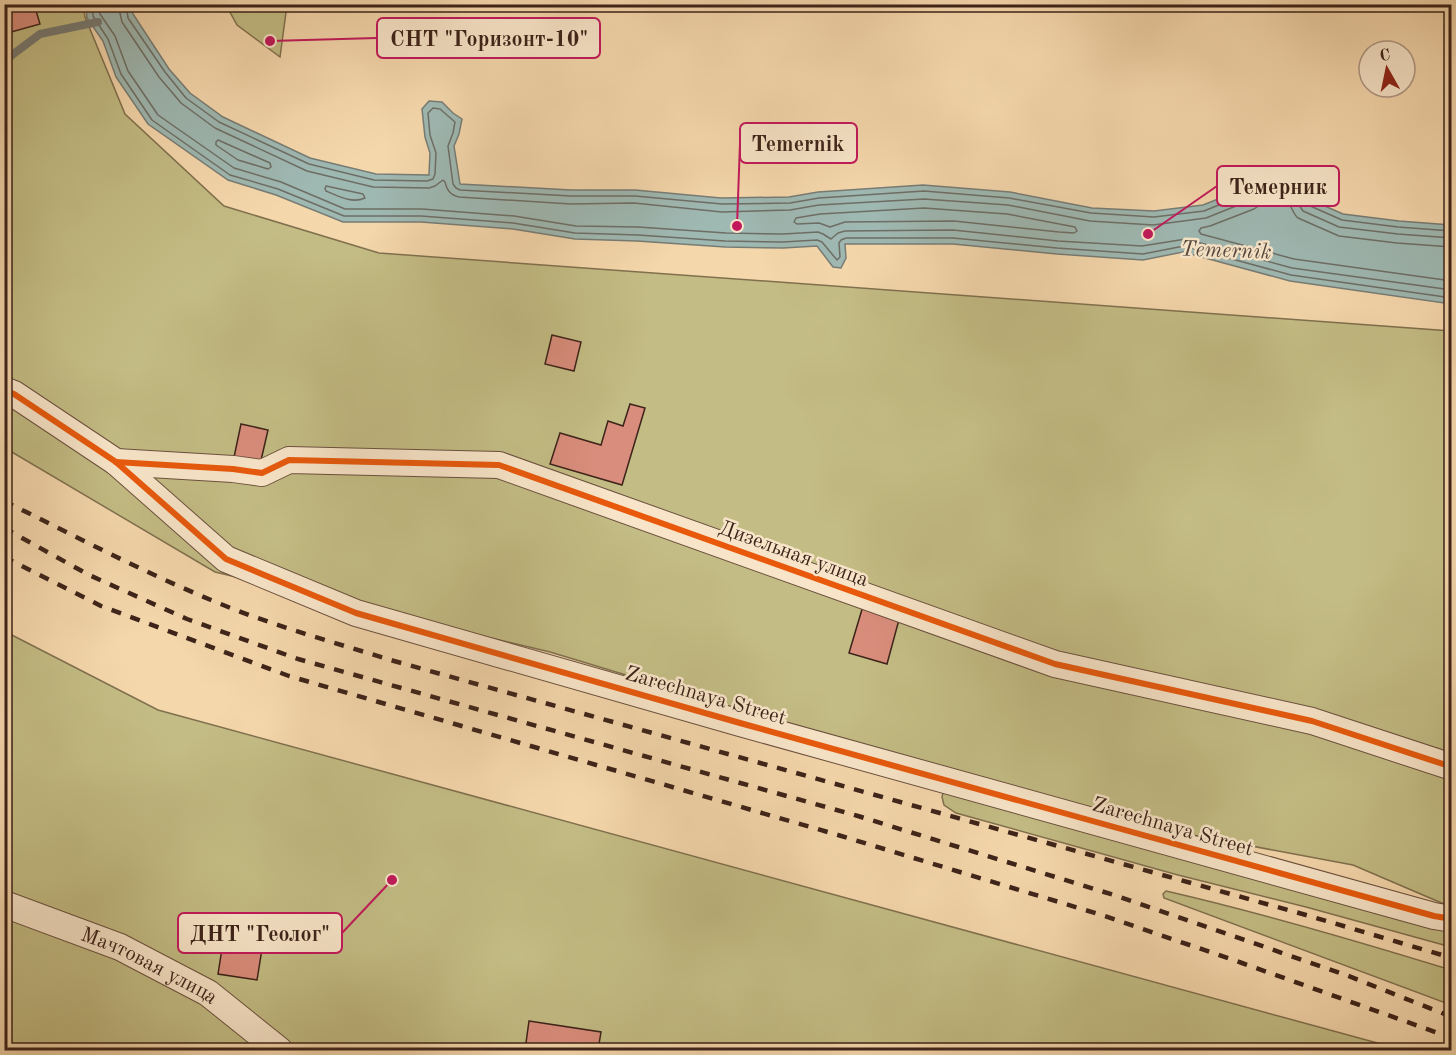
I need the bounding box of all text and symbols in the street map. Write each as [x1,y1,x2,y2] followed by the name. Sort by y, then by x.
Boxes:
[377,18,600,58] callout: СНТ "Горизонт-10"
[390,29,588,51] text: СНТ "Горизонт-10"
[1357,39,1417,99] north arrow
[1378,47,1391,65] text: С
[740,123,857,163] callout: Temernik
[751,134,845,156] text: Temernik
[1217,166,1339,206] callout: Темерник
[1229,177,1327,199] text: Темерник
[1180,238,1272,264] water label: Temernik
[716,518,871,591] street label: Дизельная улица
[623,663,789,730] street label: Zarechnaya Street
[1090,794,1256,861] street label: Zarechnaya Street
[178,913,342,953] callout: ДНТ "Геолог"
[78,924,221,1009] street label: Мачтовая улица
[190,924,330,946] text: ДНТ "Геолог"

